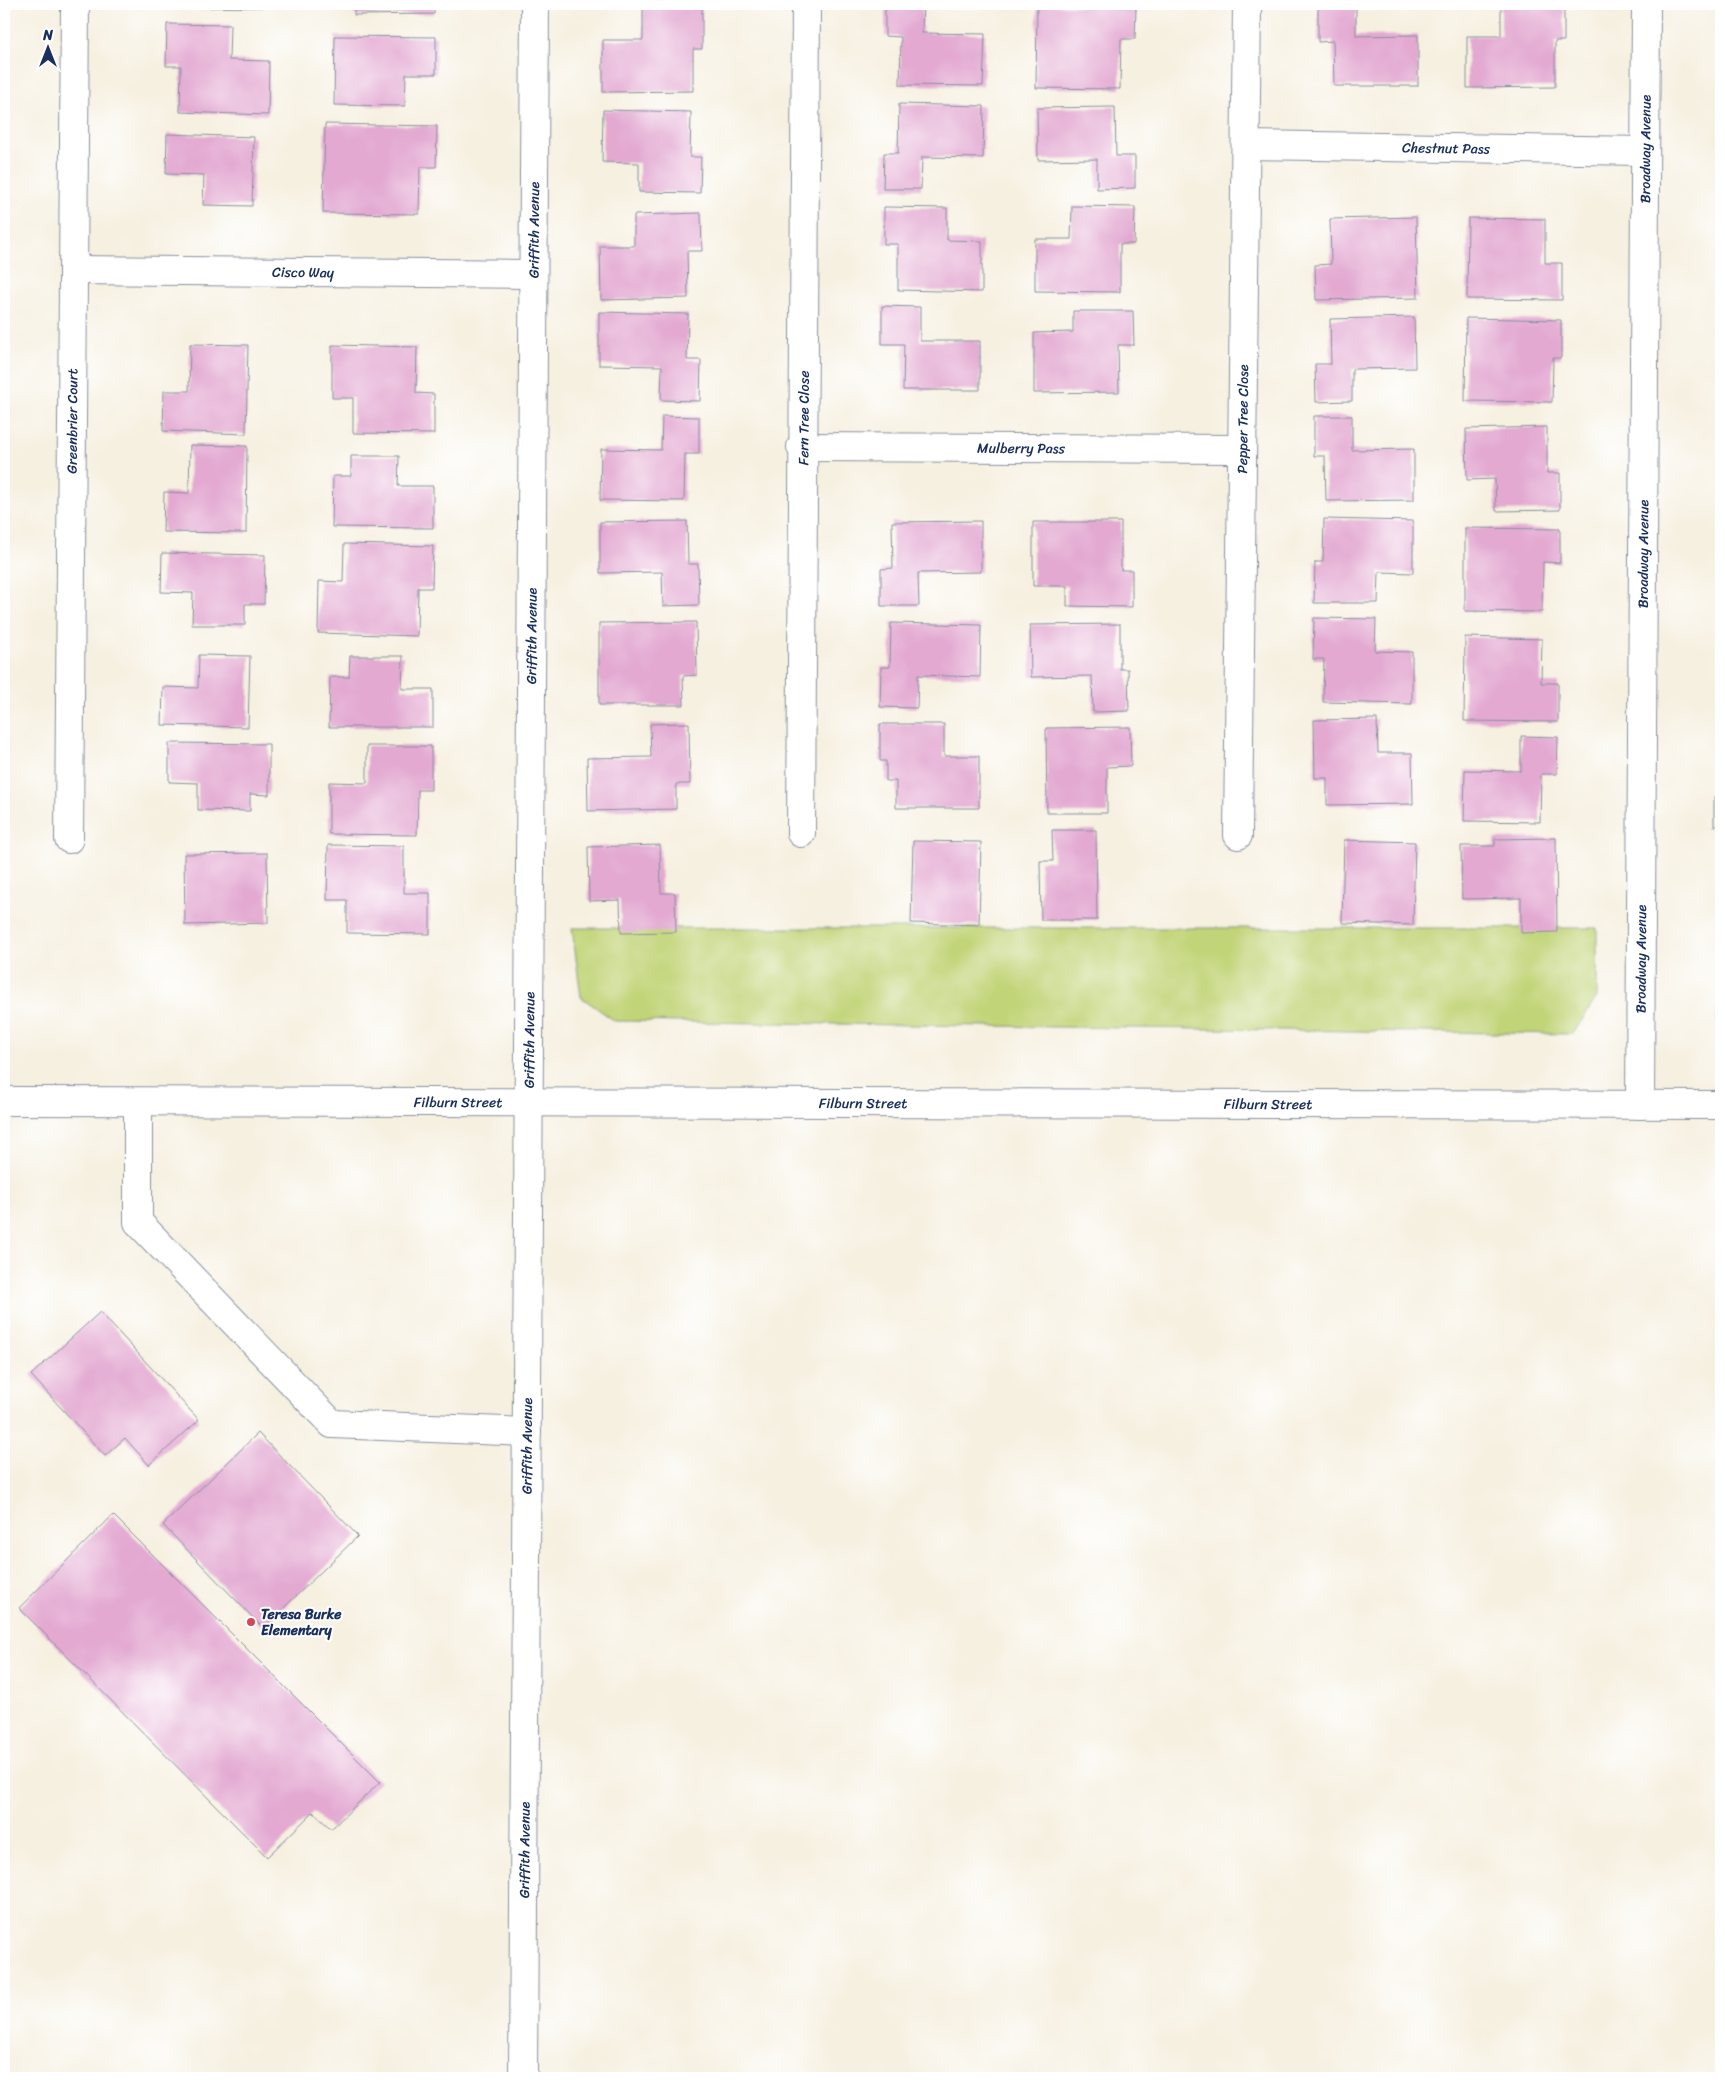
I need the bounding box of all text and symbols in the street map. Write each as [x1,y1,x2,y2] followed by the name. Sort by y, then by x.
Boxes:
[22,22,72,72] north arrow
[42,23,53,48] text: N
[1633,94,1659,203] street label: Broadway Avenue
[1402,135,1491,162] street label: Chestnut Pass
[521,181,547,278] street label: Griffith Avenue
[272,260,335,285] street label: Cisco Way
[1230,364,1256,474] street label: Pepper Tree Close
[60,368,85,474] street label: Greenbrier Court
[791,370,817,466] street label: Fern Tree Close
[977,436,1065,461] street label: Mulberry Pass
[1631,499,1656,608] street label: Broadway Avenue
[519,587,545,684] street label: Griffith Avenue
[1629,904,1654,1013] street label: Broadway Avenue
[517,991,542,1088] street label: Griffith Avenue
[414,1090,502,1115] street label: Filburn Street
[819,1091,907,1116] street label: Filburn Street
[1224,1092,1312,1117] street label: Filburn Street
[514,1397,540,1494] street label: Griffith Avenue
[261,1602,342,1643] place label: Teresa Burke Elementary
[245,1616,257,1628] marker: Teresa Burke Elementary
[512,1801,538,1898] street label: Griffith Avenue

